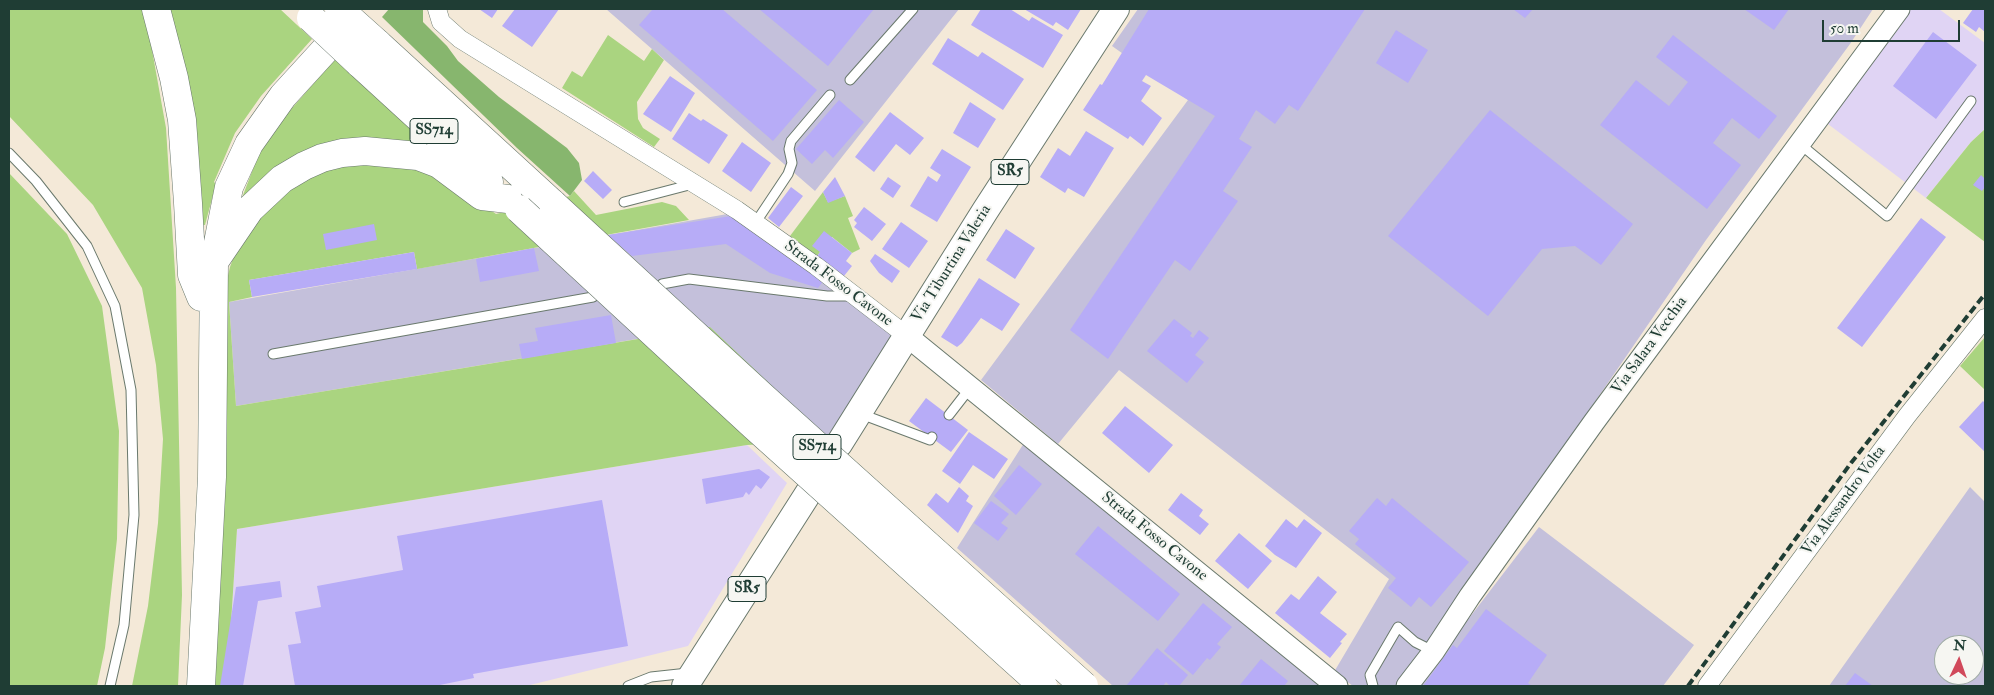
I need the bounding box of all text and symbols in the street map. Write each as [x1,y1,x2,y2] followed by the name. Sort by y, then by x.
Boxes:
[1824,10,1962,42] scale bar
[1830,19,1859,38] text: 50 m
[410,118,458,144] road number: SS714
[991,160,1029,184] road number: SR5
[908,202,996,326] street label: Via Tiburtina Valeria
[780,237,896,331] street label: Strada Fosso Cavone
[1608,293,1692,399] street label: Via Salara Vecchia
[793,434,841,460] road number: SS714
[1798,443,1890,559] street label: Via Alessandro Volta
[1097,488,1211,586] street label: Strada Fosso Cavone
[728,576,766,602] road number: SR5
[1934,635,1984,685] north arrow
[1953,637,1966,654] text: N

